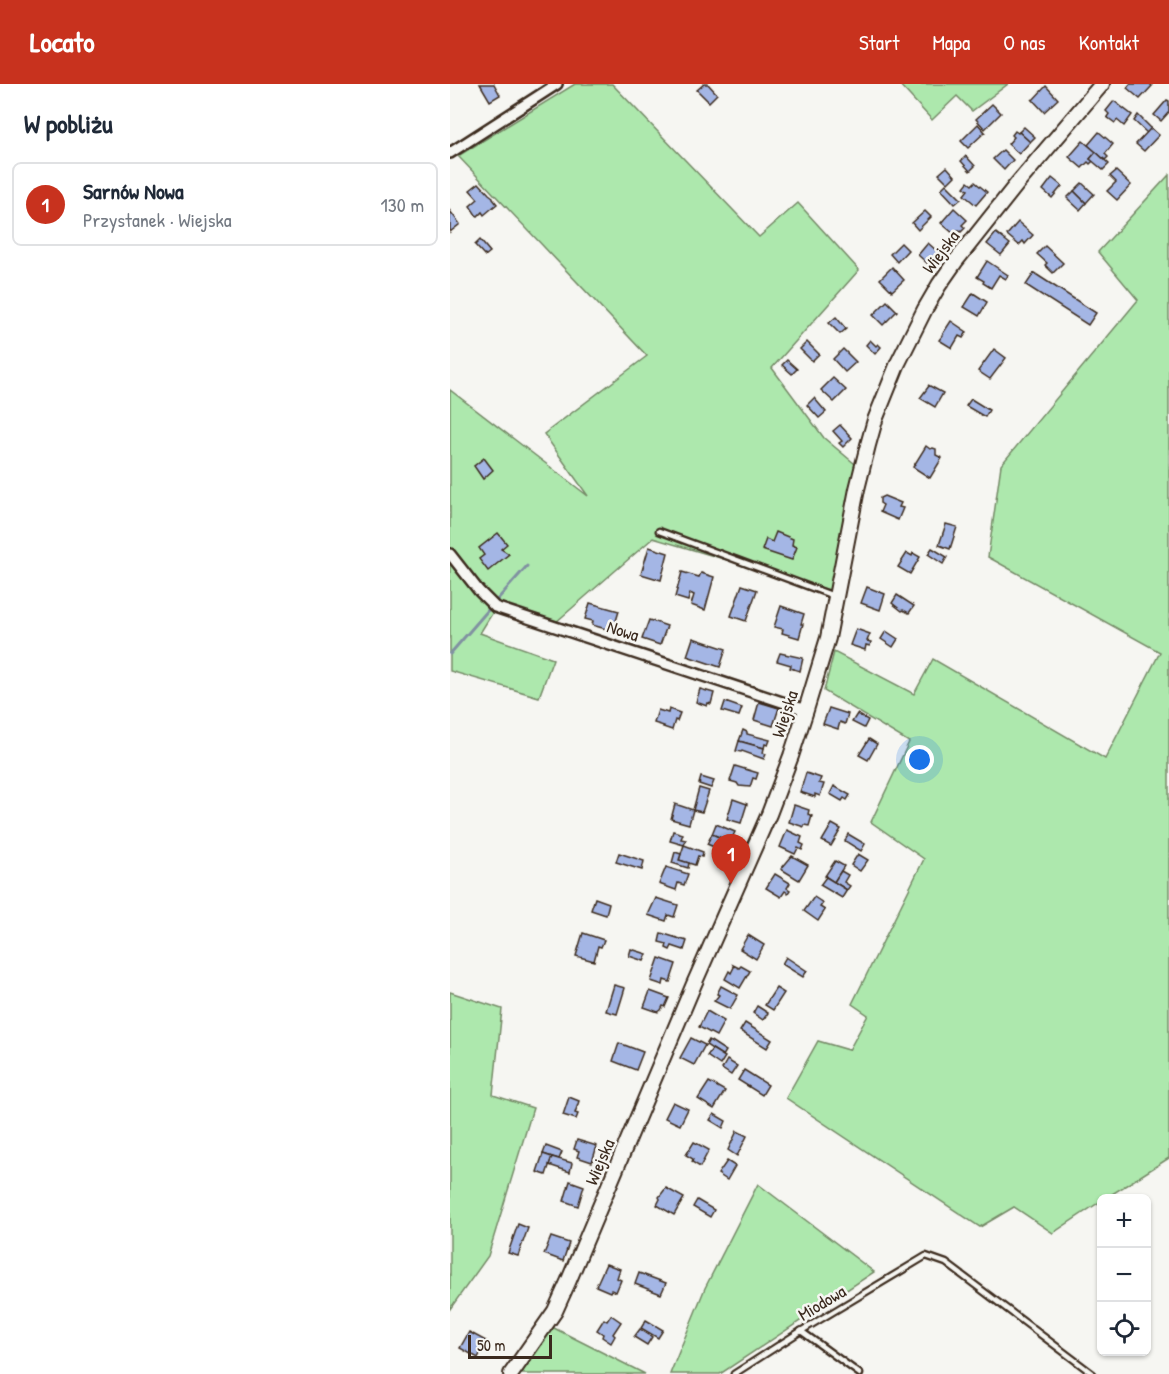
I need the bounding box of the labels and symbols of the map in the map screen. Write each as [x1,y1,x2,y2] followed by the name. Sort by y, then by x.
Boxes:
[916,225,965,278] street label: Wiejska
[604,614,642,647] street label: Nowa
[765,687,804,741] street label: Wiejska
[905,745,934,774] your location
[712,834,750,884] pin: 1
[579,1135,620,1189] street label: Wiejska
[793,1279,850,1327] street label: Miodowa
[468,1332,552,1360] scale bar

